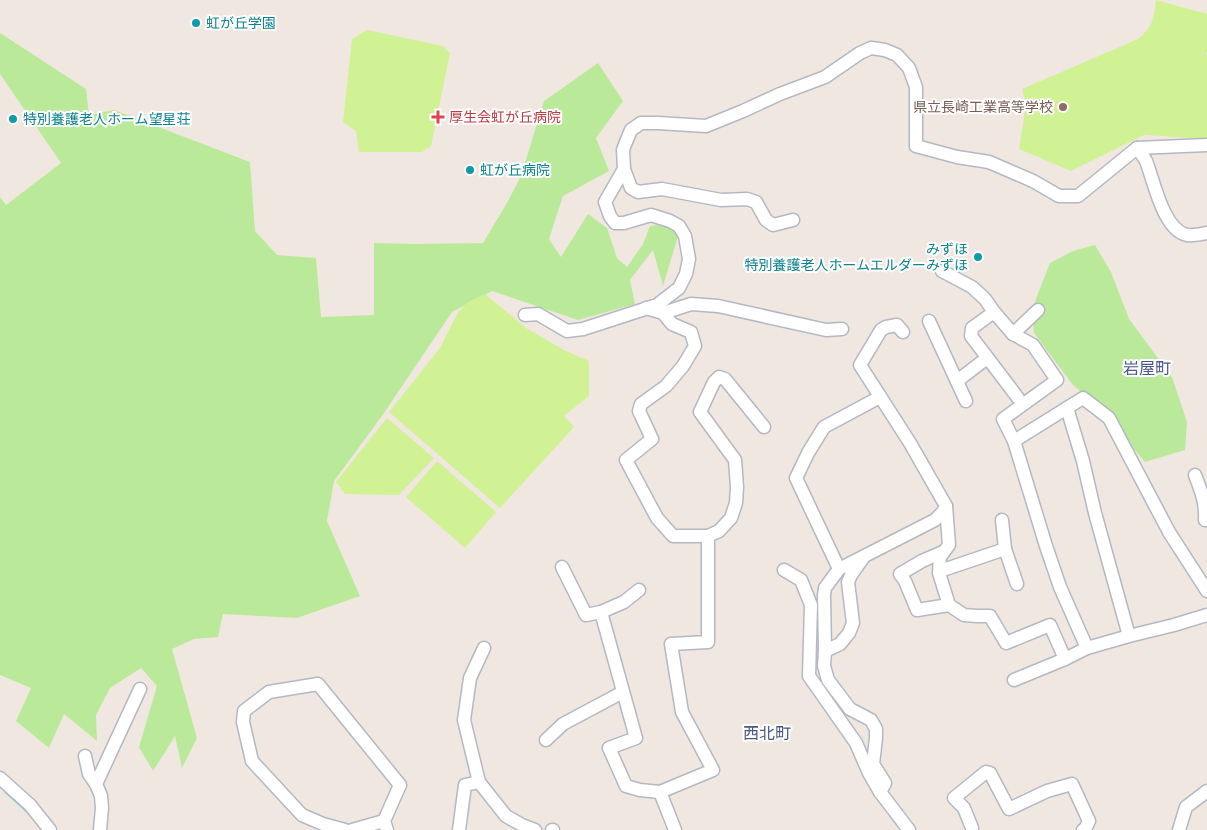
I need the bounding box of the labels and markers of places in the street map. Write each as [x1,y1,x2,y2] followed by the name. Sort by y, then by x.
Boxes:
[206,15,276,32] place label: 虹が丘学園
[190,17,202,29] marker: 虹が丘学園
[913,99,1053,116] place label: 県立長崎工業高等学校
[1057,101,1069,113] marker: 県立長崎工業高等学校
[449,109,561,126] place label: 厚生会虹が丘病院
[431,110,445,124] marker: 厚生会虹が丘病院
[23,111,191,128] place label: 特別養護老人ホーム望星荘
[7,113,19,125] marker: 特別養護老人ホーム望星荘
[480,162,550,179] place label: 虹が丘病院
[464,164,476,176] marker: 虹が丘病院
[744,241,968,274] place label: みずほ 特別養護老人ホームエルダーみずほ
[972,251,984,263] marker: みずほ 特別養護老人ホームエルダーみずほ

